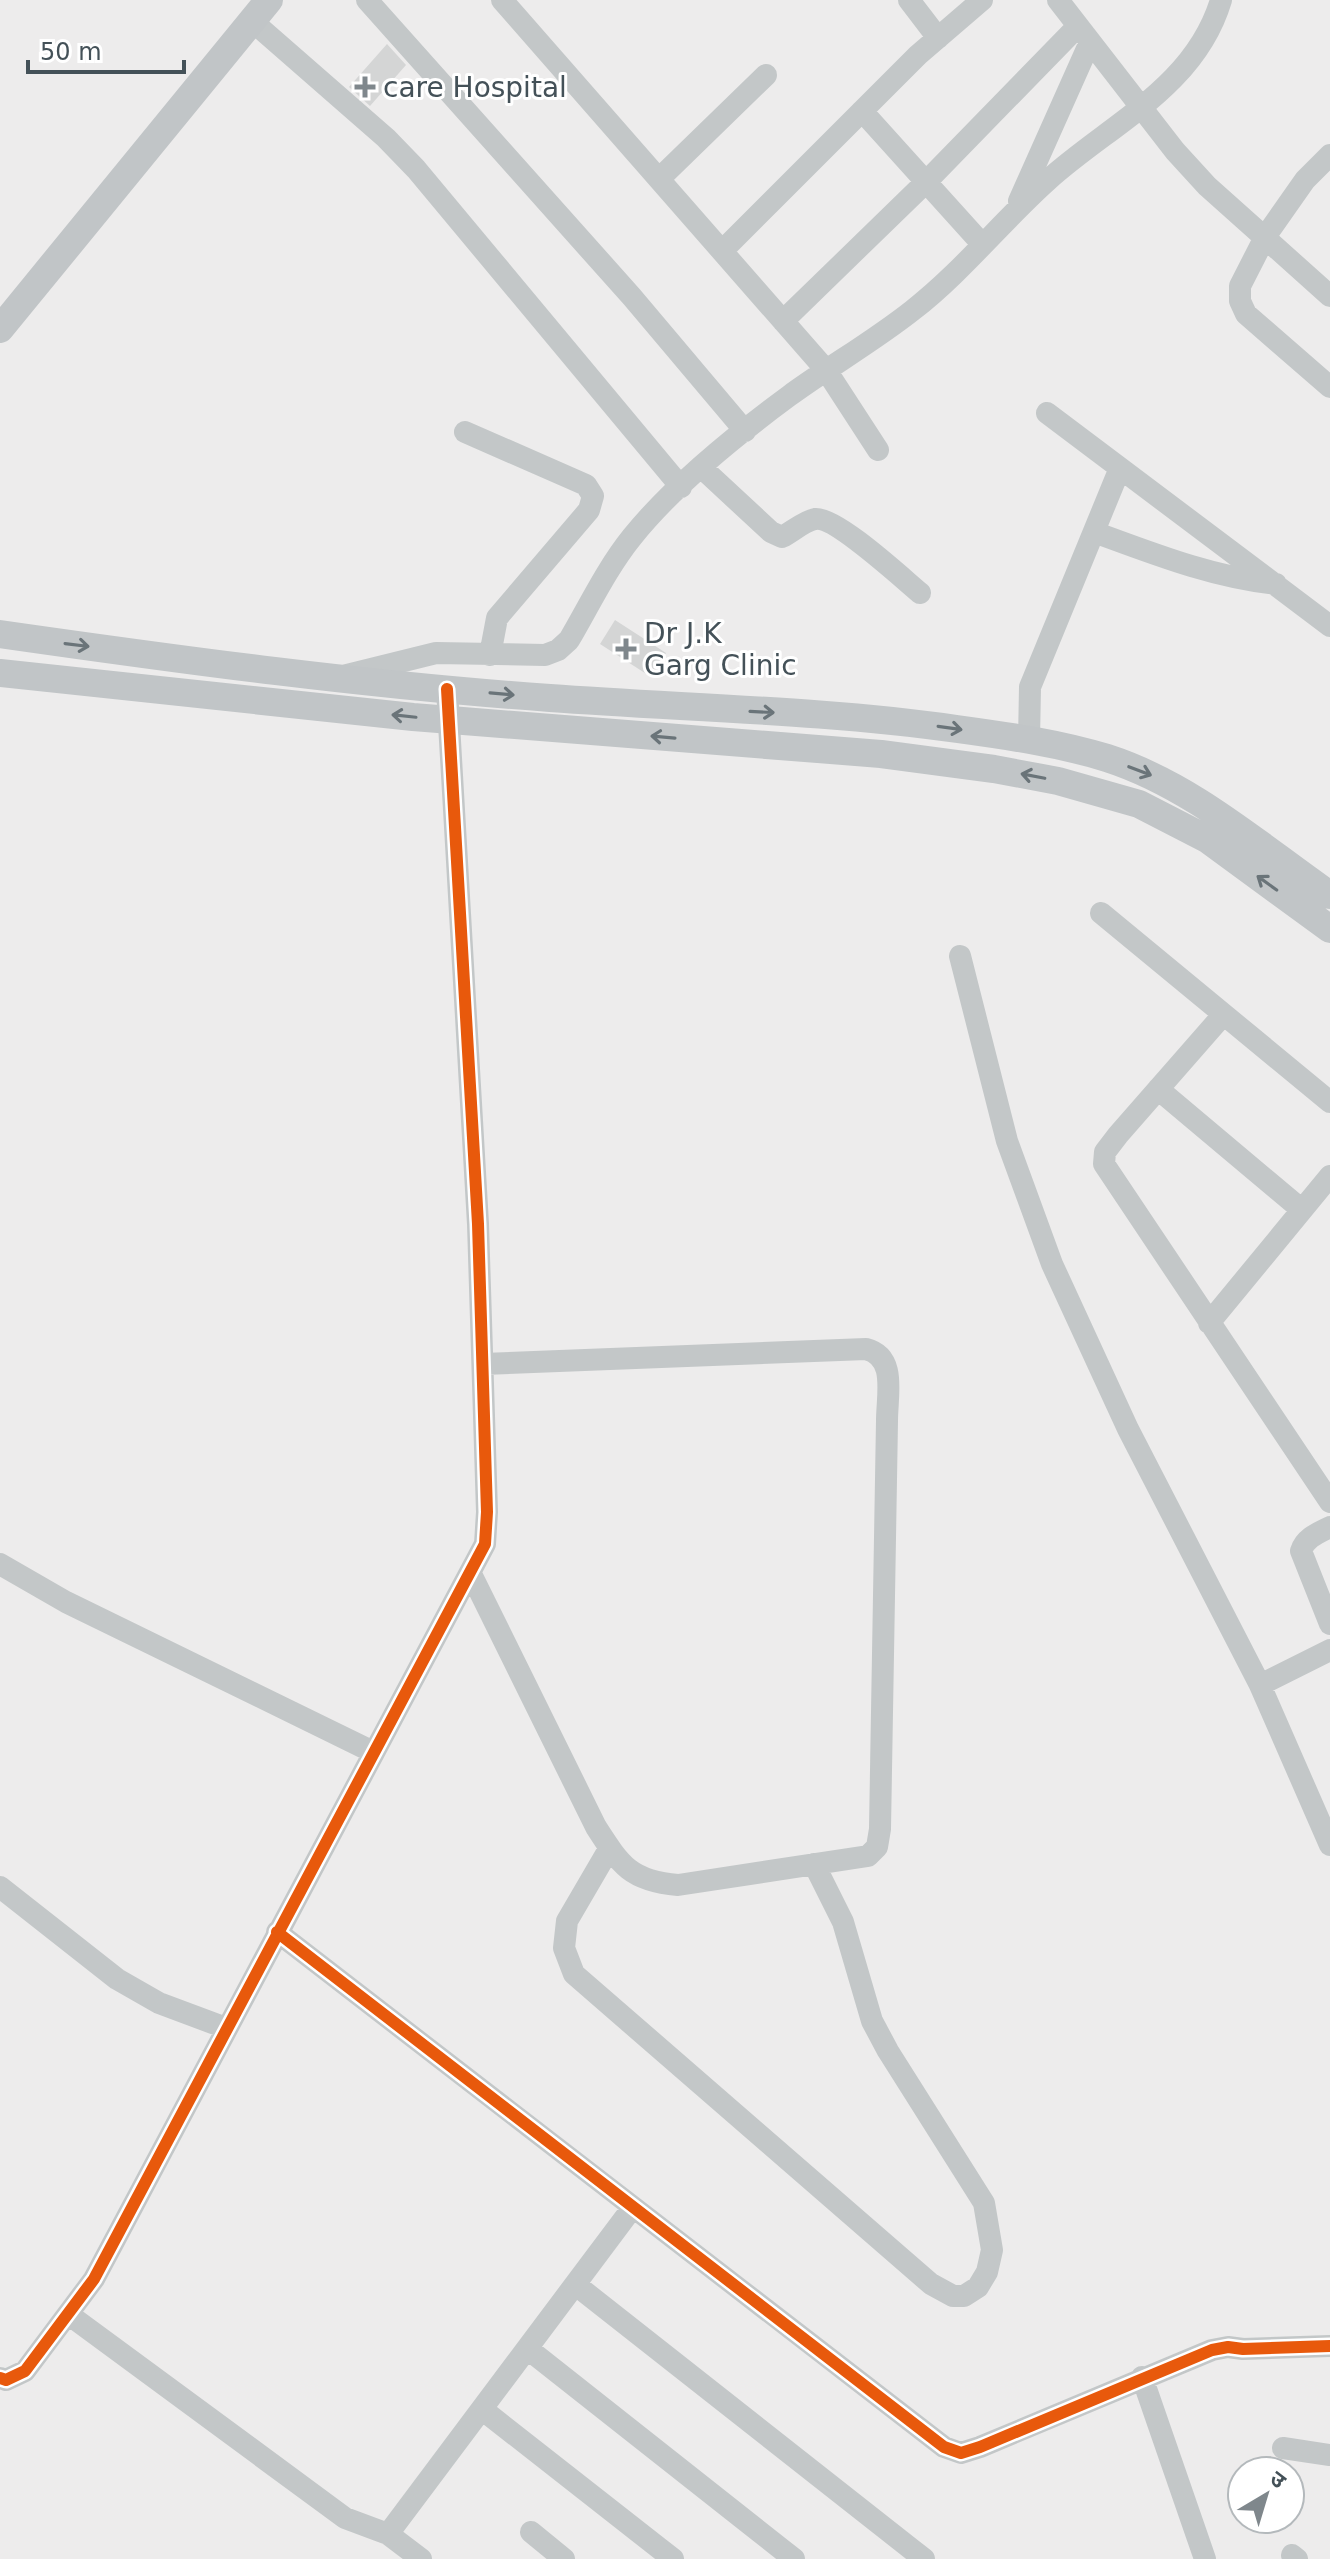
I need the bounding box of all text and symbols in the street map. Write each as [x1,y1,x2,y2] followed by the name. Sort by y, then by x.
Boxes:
[28,24,184,74] scale bar
[40,38,102,66] text: 50 m
[383,71,567,104] place label: care Hospital
[354,76,376,98] marker: care Hospital
[644,617,797,682] place label: Dr J.K Garg Clinic
[64,638,89,653] one-way arrow
[615,638,637,660] marker: Dr J.K Garg Clinic
[488,687,515,702] one-way arrow
[748,705,775,720] one-way arrow
[391,708,418,723] one-way arrow
[937,721,962,736] one-way arrow
[650,729,677,744] one-way arrow
[1127,765,1152,779] one-way arrow
[1021,768,1046,783] one-way arrow
[1257,875,1278,892] one-way arrow
[1226,2455,1306,2535] north arrow
[1265,2466,1292,2494] text: उ

